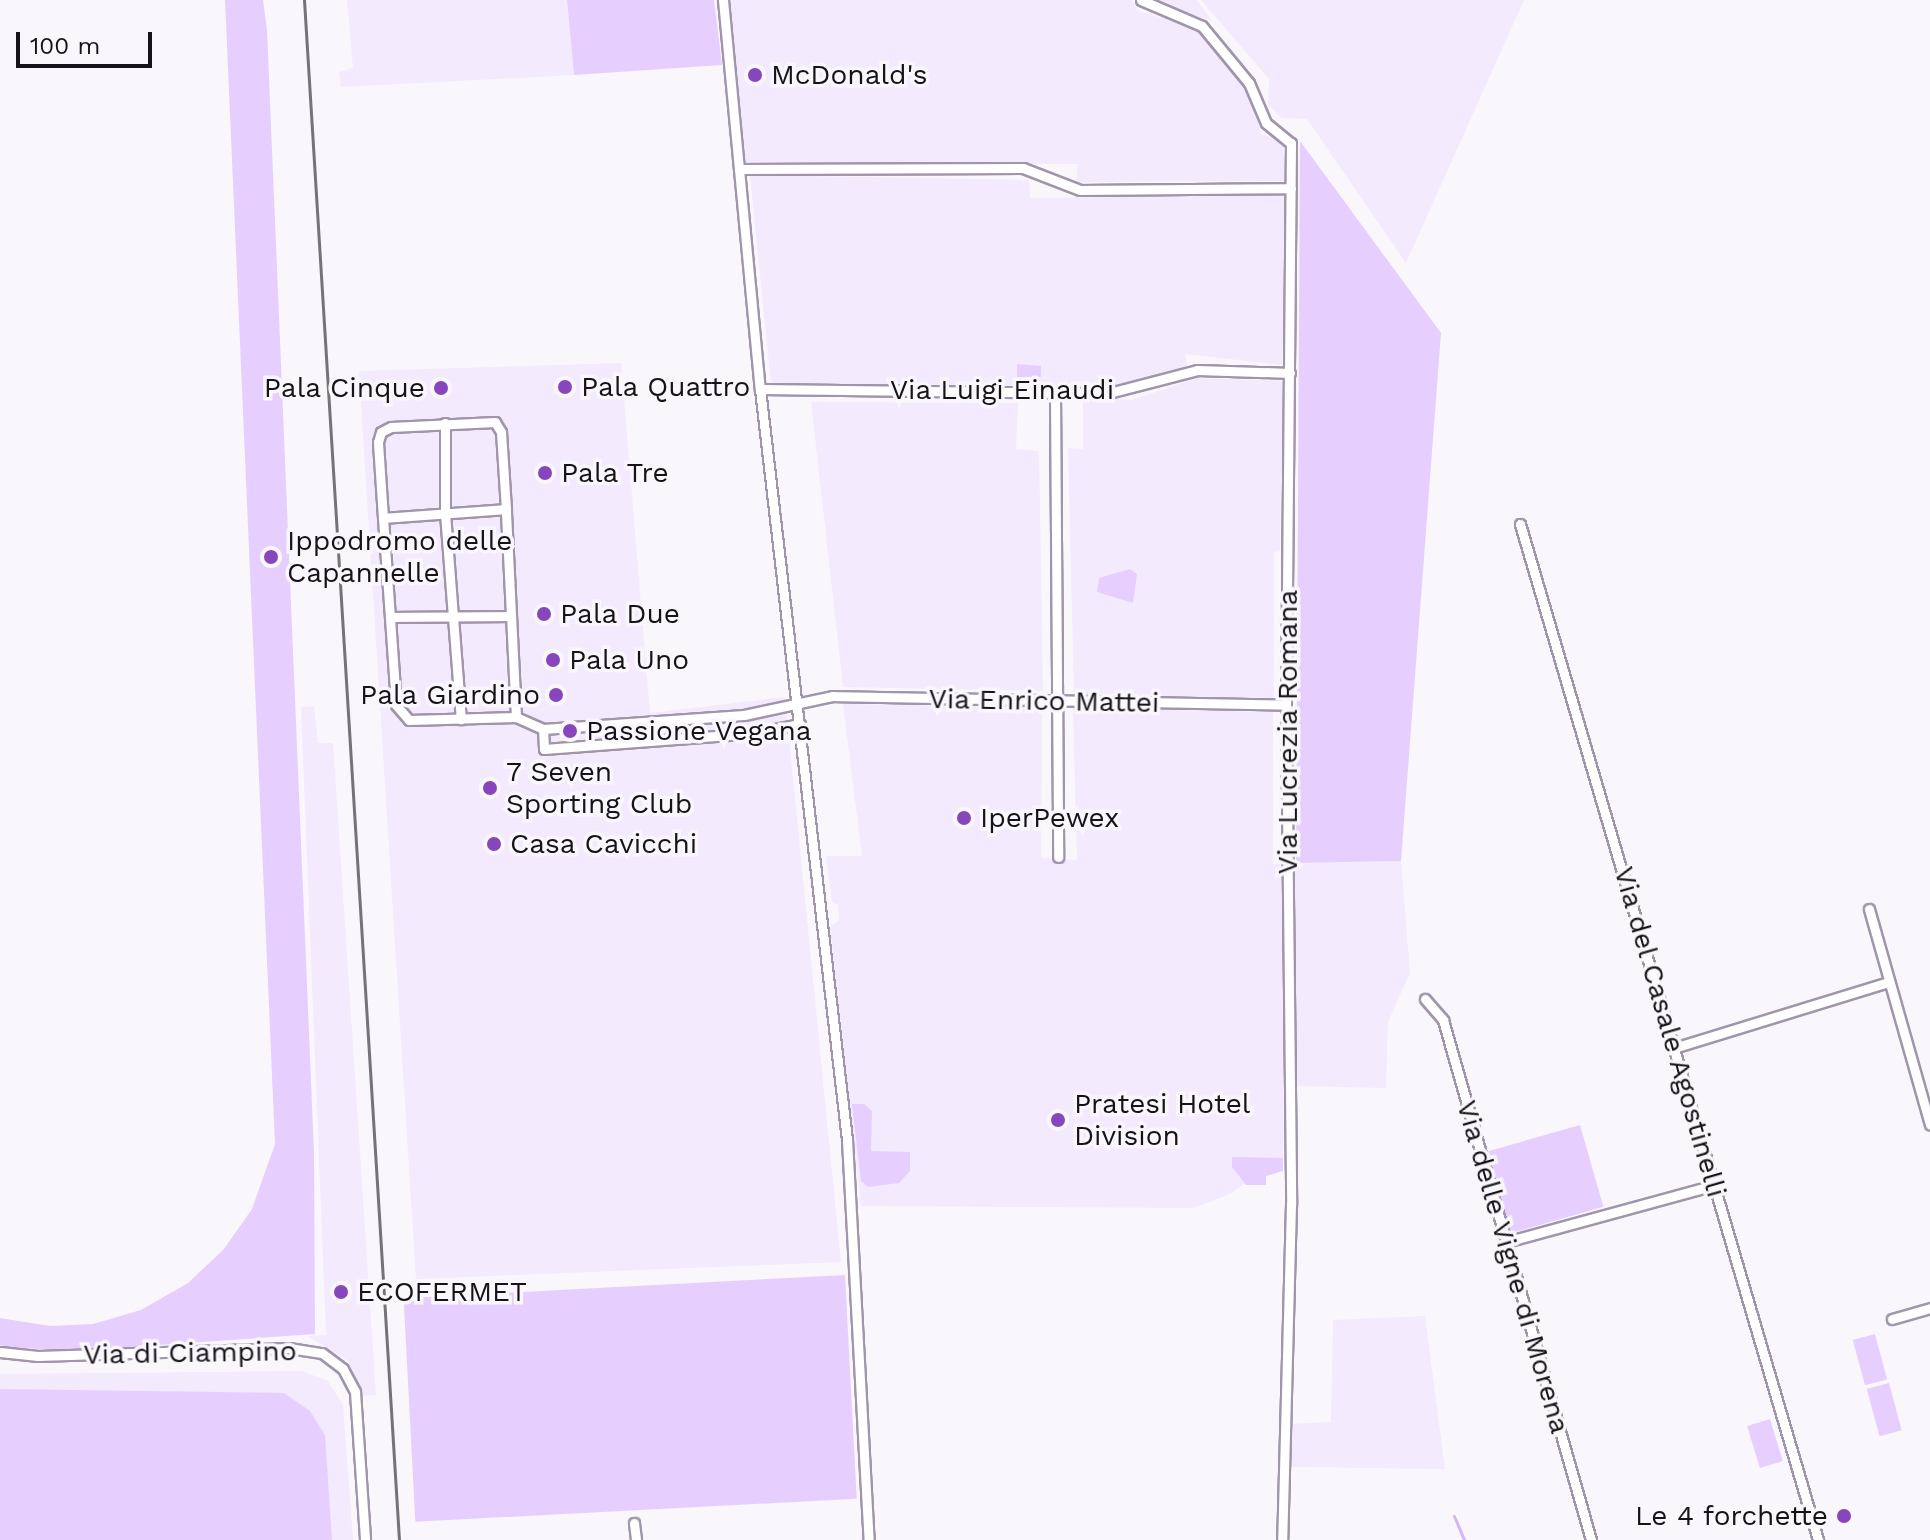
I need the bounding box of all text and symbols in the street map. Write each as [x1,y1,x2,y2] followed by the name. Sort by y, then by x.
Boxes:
[20,16,156,66] scale bar
[30,32,100,60] text: 100 m
[771,58,928,92] place label: McDonald's
[746,66,764,84] marker: McDonald's
[581,370,751,404] place label: Pala Quattro
[263,371,425,405] place label: Pala Cinque
[890,373,1114,407] street label: Via Luigi Einaudi
[556,378,574,396] marker: Pala Quattro
[432,379,450,397] marker: Pala Cinque
[561,456,670,490] place label: Pala Tre
[536,464,554,482] marker: Pala Tre
[287,524,512,590] place label: Ippodromo delle Capannelle
[262,548,280,566] marker: Ippodromo delle Capannelle
[1271,589,1305,875] street label: Via Lucrezia Romana
[560,597,681,631] place label: Pala Due
[535,605,553,623] marker: Pala Due
[569,643,690,677] place label: Pala Uno
[544,651,562,669] marker: Pala Uno
[359,678,540,712] place label: Pala Giardino
[928,682,1160,720] street label: Via Enrico Mattei
[547,686,565,704] marker: Pala Giardino
[586,714,813,748] place label: Passione Vegana
[561,722,579,740] marker: Passione Vegana
[506,755,692,821] place label: 7 Seven Sporting Club
[481,779,499,797] marker: 7 Seven Sporting Club
[980,801,1119,835] place label: IperPewex
[955,809,973,827] marker: IperPewex
[510,827,698,861] place label: Casa Cavicchi
[485,835,503,853] marker: Casa Cavicchi
[1606,862,1734,1202] street label: Via del Casale Agostinelli
[1074,1087,1250,1153] place label: Pratesi Hotel Division
[1449,1096,1577,1438] street label: Via delle Vigne di Morena
[1049,1111,1067,1129] marker: Pratesi Hotel Division
[357,1275,527,1309] place label: ECOFERMET
[332,1283,350,1301] marker: ECOFERMET
[83,1334,297,1372] street label: Via di Ciampino
[1634,1499,1828,1533] place label: Le 4 forchette
[1835,1507,1853,1525] marker: Le 4 forchette

